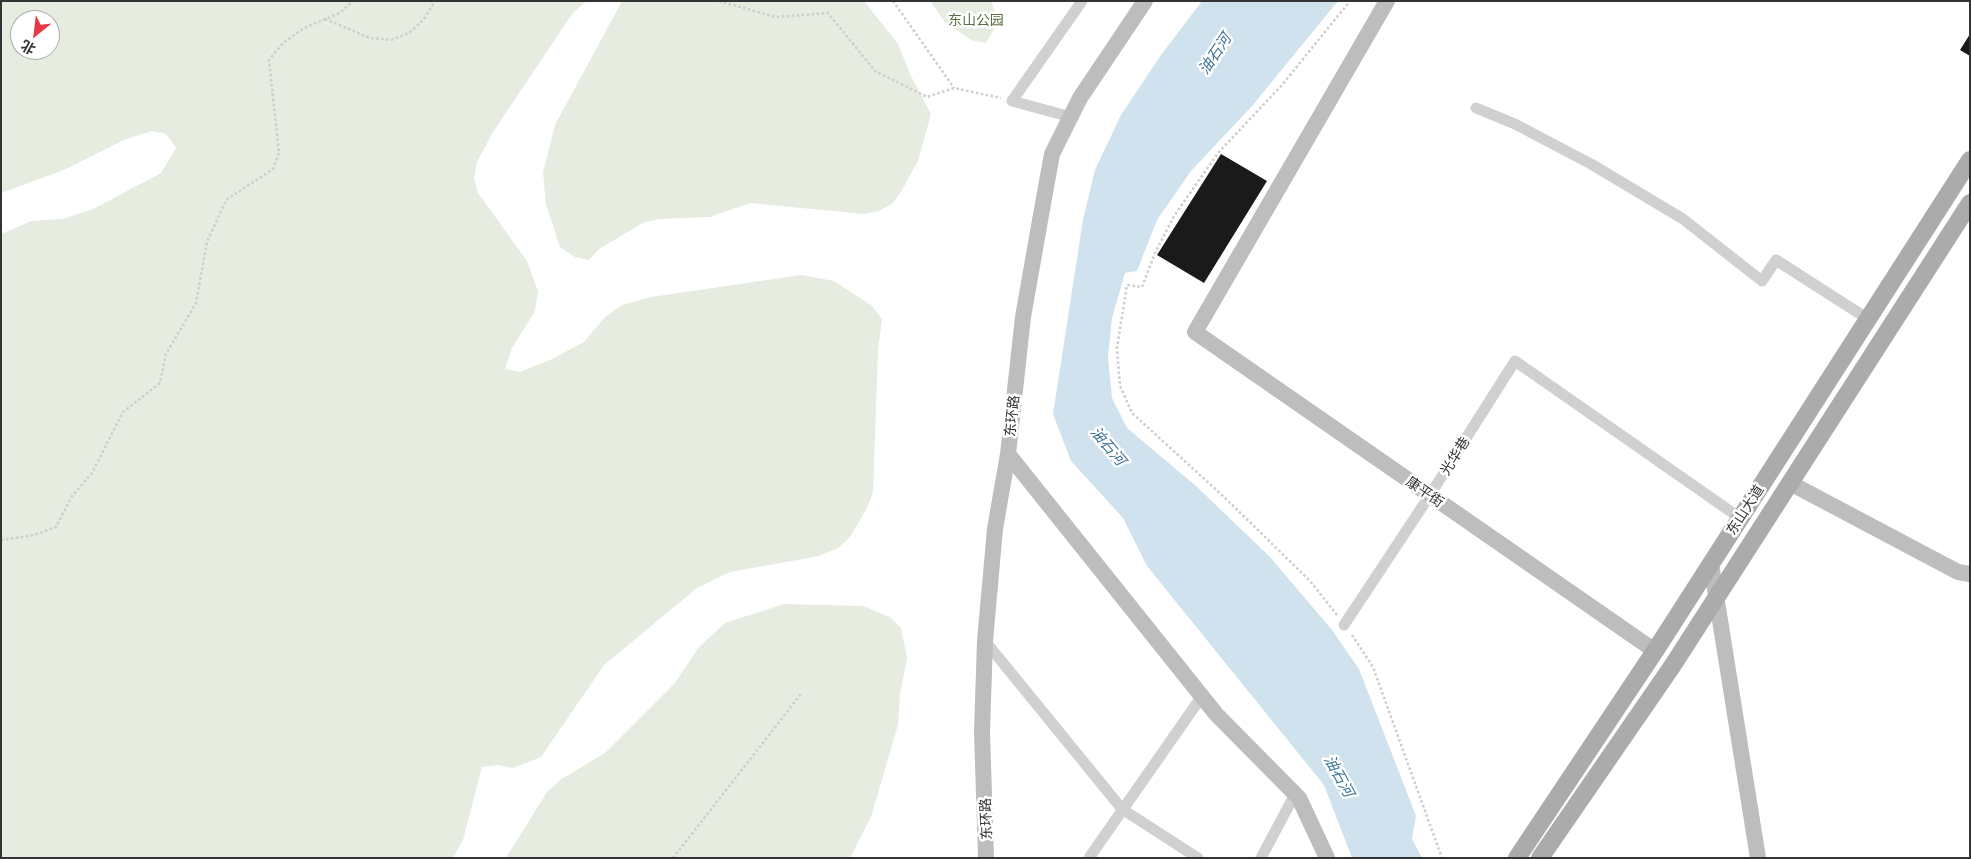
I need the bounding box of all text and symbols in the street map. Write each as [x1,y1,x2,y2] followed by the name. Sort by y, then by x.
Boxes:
[10,10,60,60] north arrow
[948,12,1004,28] park label: 东山公园
[1195,30,1235,78] water label: 油石河
[18,37,38,59] text: 北
[1001,394,1023,438] street label: 东环路
[1087,423,1129,469] water label: 油石河
[1437,434,1473,478] street label: 光华巷
[1403,473,1447,511] street label: 康平街
[1723,482,1767,538] street label: 东山大道
[1320,752,1358,800] water label: 油石河
[977,798,995,840] street label: 东环路

